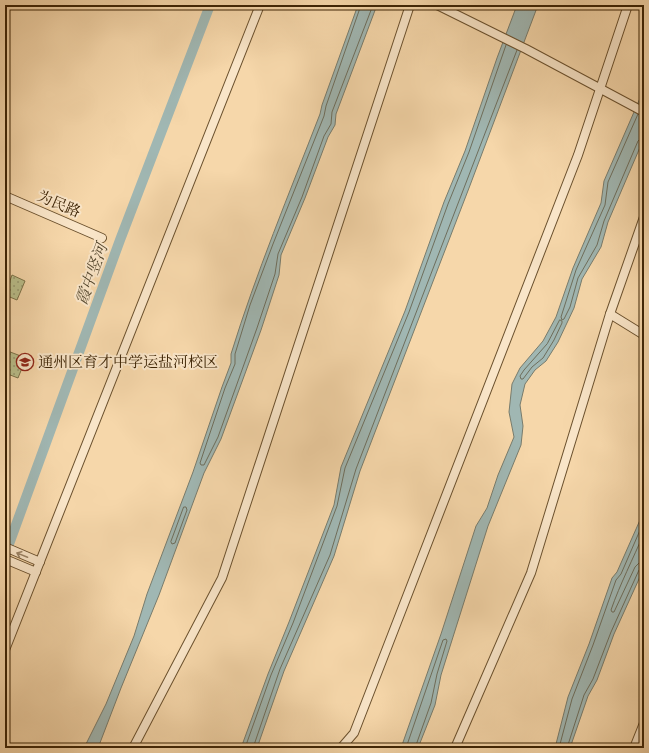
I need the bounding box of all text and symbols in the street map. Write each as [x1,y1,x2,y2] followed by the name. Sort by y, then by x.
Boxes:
[34,187,83,222] street label: 为民路
[72,238,113,308] water label: 霞中竖河
[15,352,35,372] school or university icon: 通州区育才中学运盐河校区
[38,353,218,372] place label: 通州区育才中学运盐河校区
[17,550,29,558] one-way arrow

